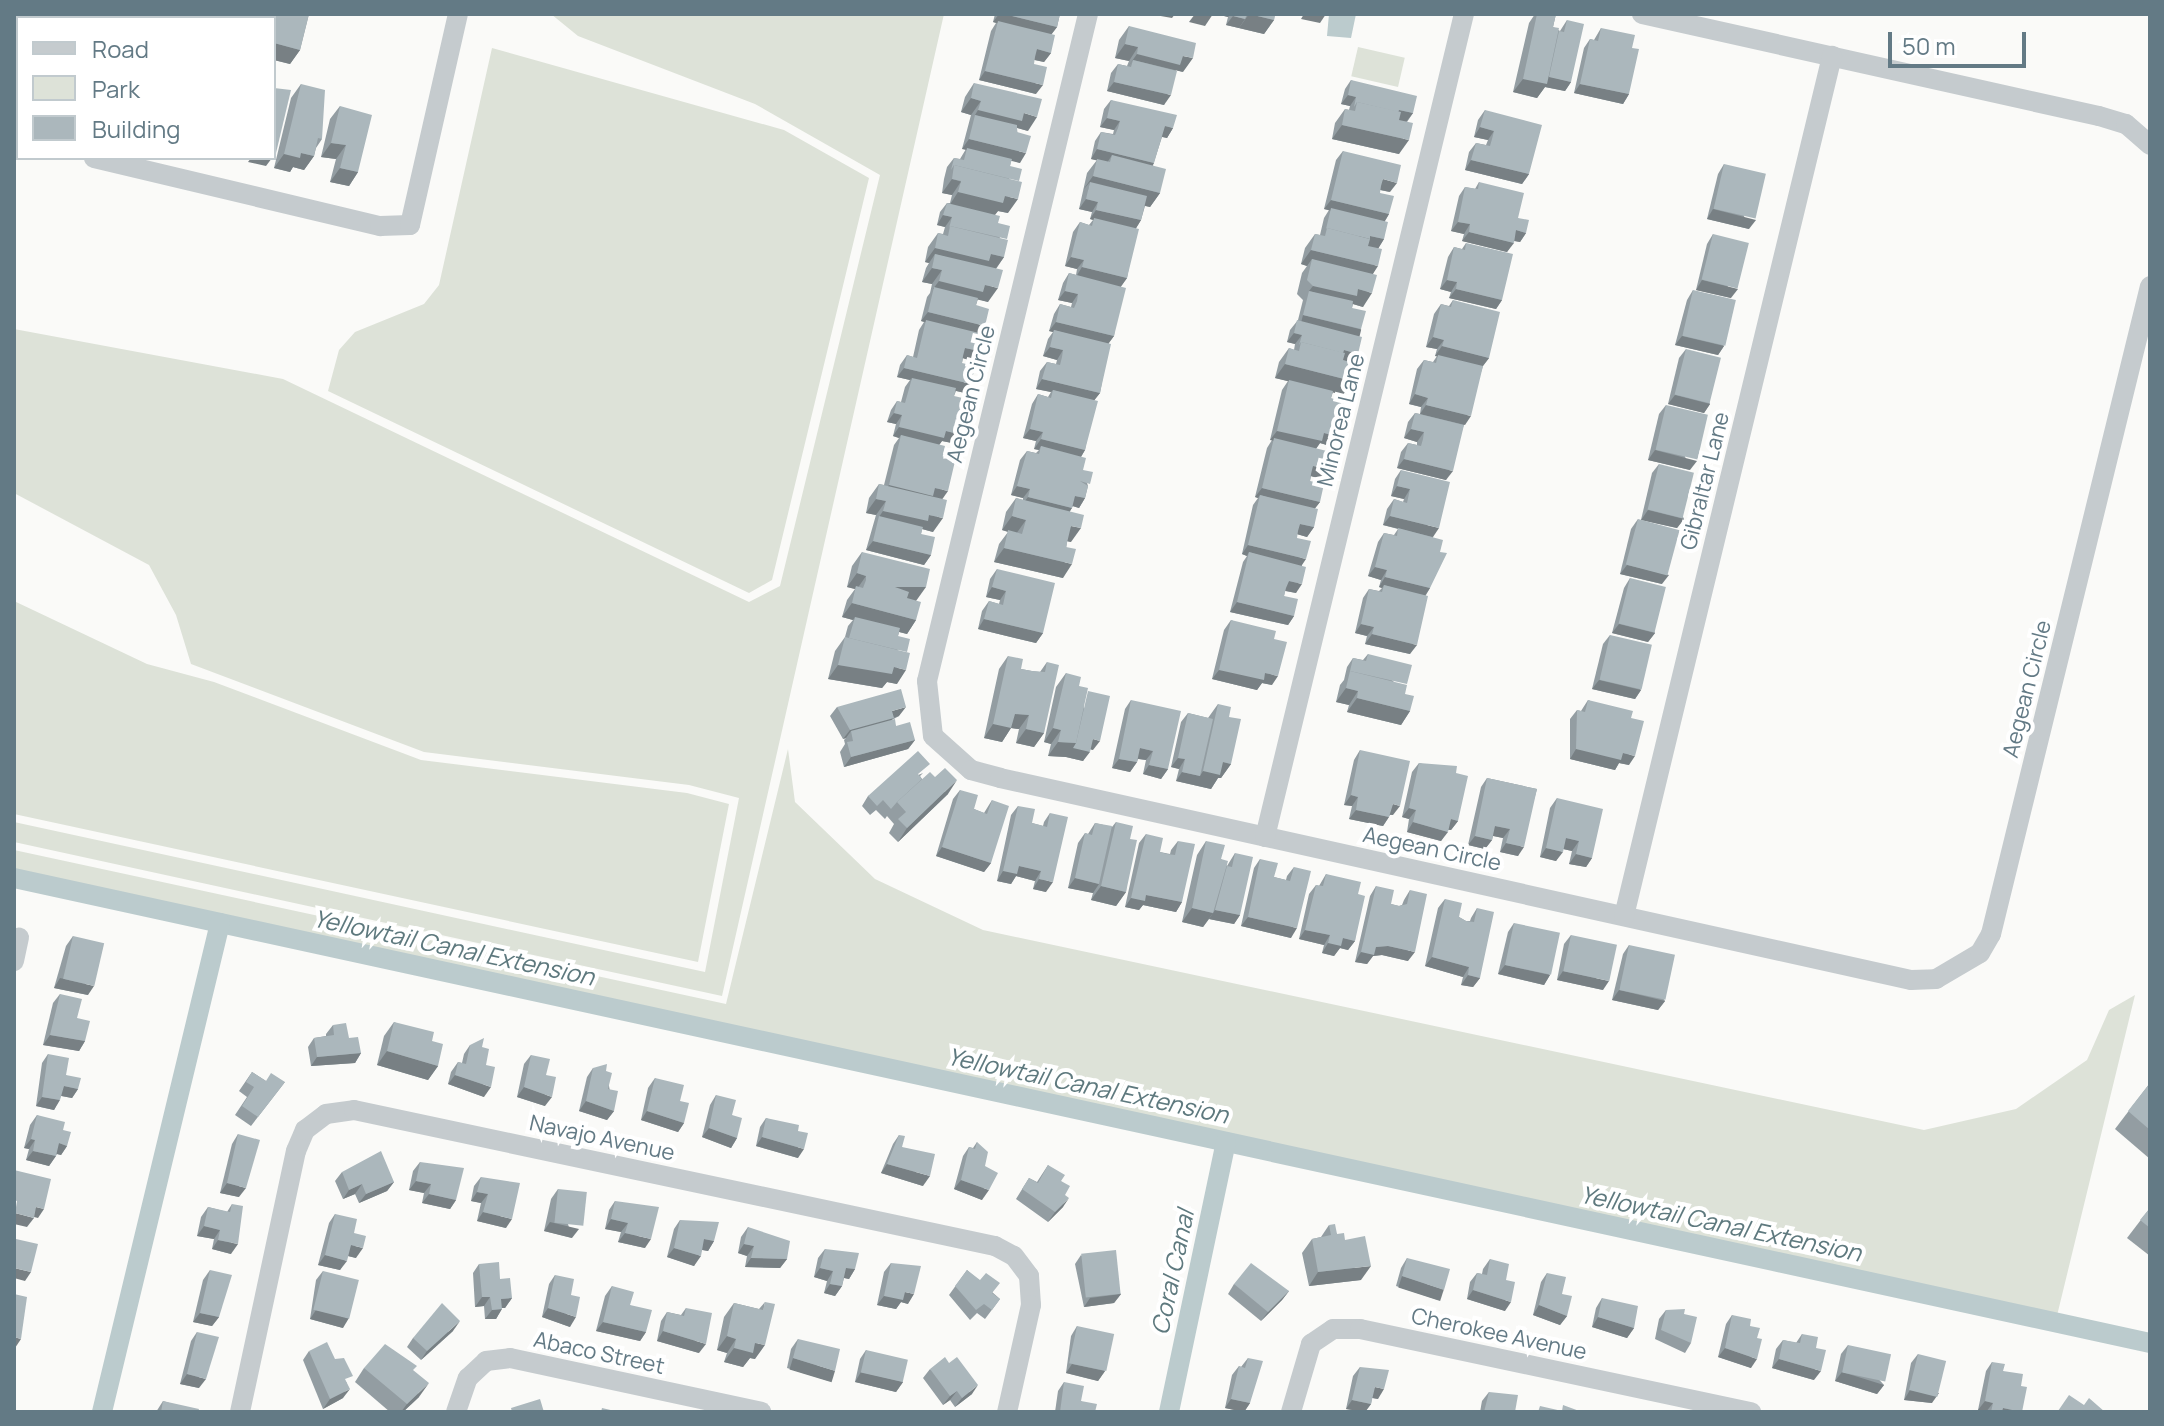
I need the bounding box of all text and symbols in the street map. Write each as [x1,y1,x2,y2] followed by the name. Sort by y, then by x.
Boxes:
[16,16,276,160] legend
[1892,16,2030,66] scale bar
[1902,29,1956,62] text: 50 m
[92,32,149,65] text: Road
[92,72,140,105] text: Park
[92,112,180,145] text: Building
[941,323,1001,465] street label: Aegean Circle
[1312,351,1370,489] street label: Minorea Lane
[1675,409,1735,553] street label: Gibraltar Lane
[1997,618,2057,760] street label: Aegean Circle
[1361,821,1503,877] street label: Aegean Circle
[311,903,597,991] water label: Yellowtail Canal Extension
[945,1041,1231,1129] water label: Yellowtail Canal Extension
[527,1110,677,1166] street label: Navajo Avenue
[1578,1179,1864,1267] water label: Yellowtail Canal Extension
[1145,1207,1199,1337] water label: Coral Canal
[1409,1303,1589,1365] street label: Cherokee Avenue
[531,1326,667,1380] street label: Abaco Street

